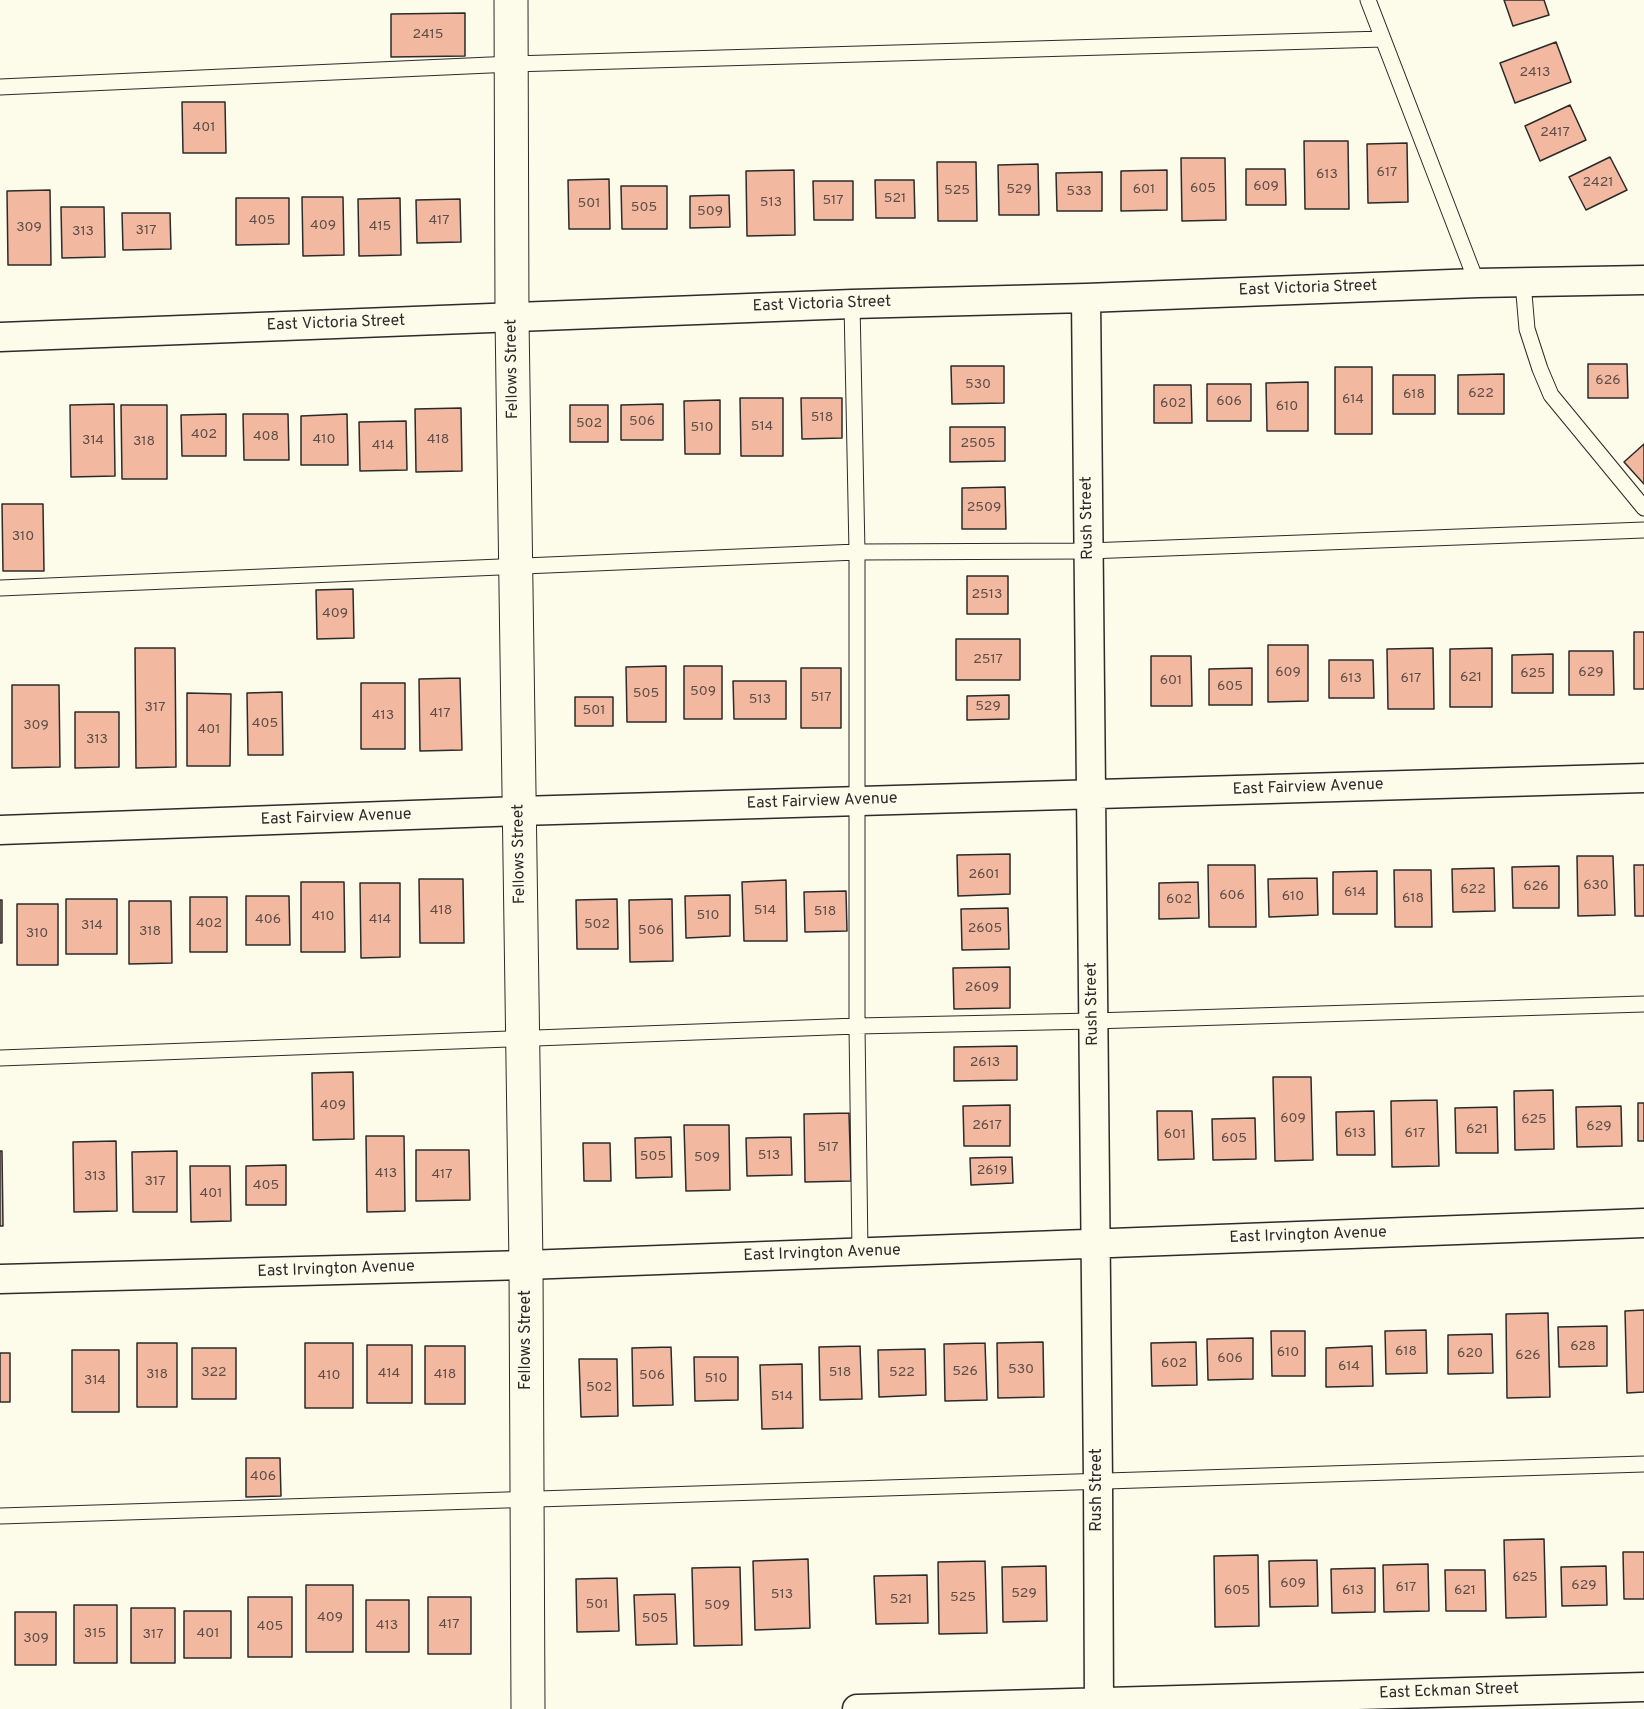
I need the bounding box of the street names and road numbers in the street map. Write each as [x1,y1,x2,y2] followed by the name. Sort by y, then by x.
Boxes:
[1238,277,1378,301] street label: East Victoria Street
[752,293,892,317] street label: East Victoria Street
[266,312,406,336] street label: East Victoria Street
[503,319,523,419] street label: Fellows Street
[1078,476,1098,560] street label: Rush Street
[1232,776,1384,800] street label: East Fairview Avenue
[746,790,898,814] street label: East Fairview Avenue
[510,804,530,904] street label: Fellows Street
[260,806,412,830] street label: East Fairview Avenue
[1083,962,1103,1046] street label: Rush Street
[1229,1224,1387,1248] street label: East Irvington Avenue
[743,1242,901,1266] street label: East Irvington Avenue
[257,1258,415,1282] street label: East Irvington Avenue
[517,1290,537,1390] street label: Fellows Street
[1088,1448,1108,1532] street label: Rush Street
[1379,1680,1519,1704] street label: East Eckman Street

